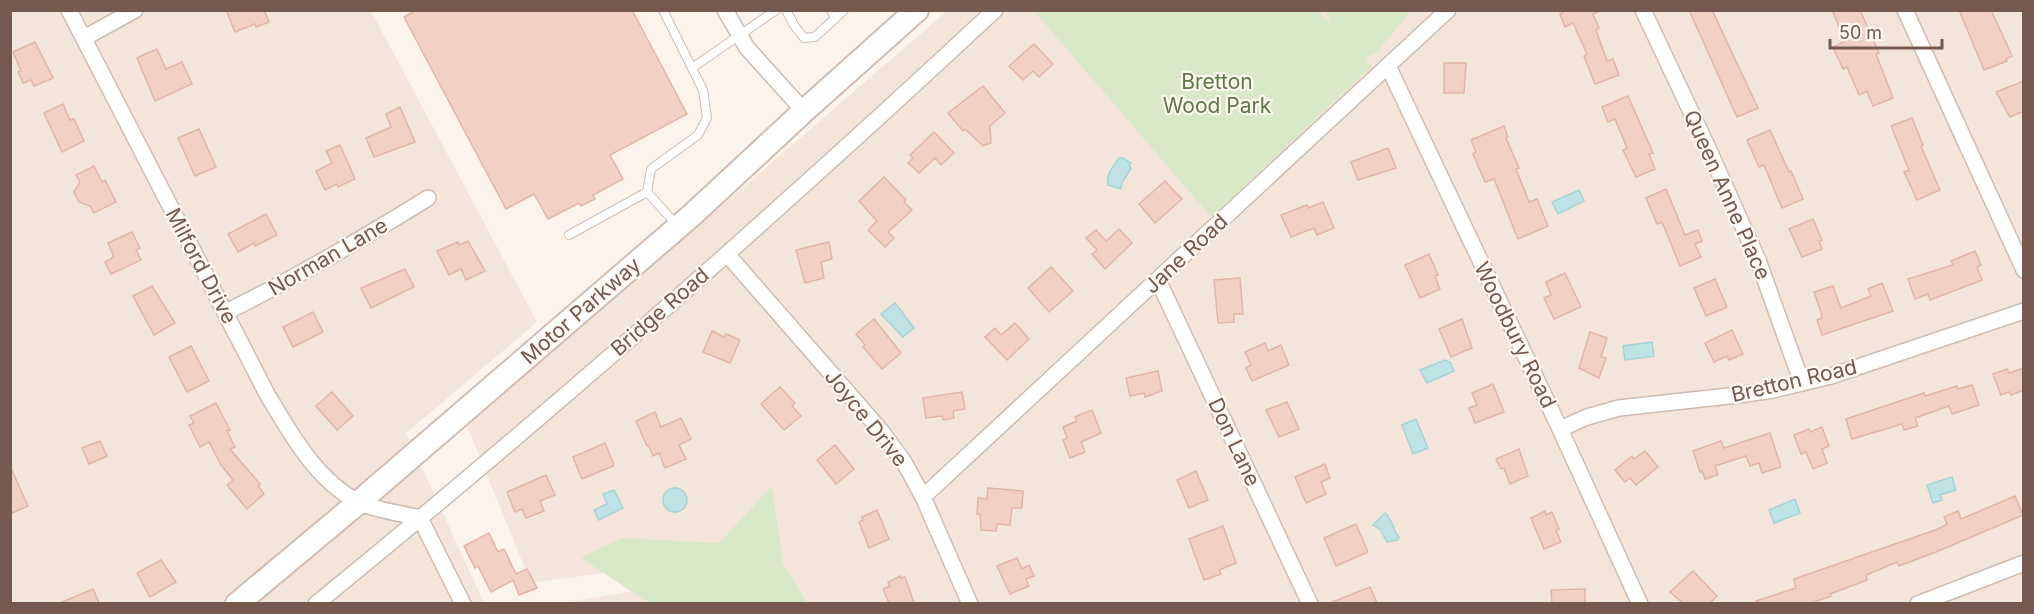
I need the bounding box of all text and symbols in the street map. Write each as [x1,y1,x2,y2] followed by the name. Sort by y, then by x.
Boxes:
[1830,12,1942,50] scale bar
[1839,22,1882,43] text: 50 m
[1163,69,1272,118] park label: Bretton Wood Park
[1679,106,1776,284] street label: Queen Anne Place
[161,204,242,328] street label: Milford Drive
[1139,209,1233,299] street label: Jane Road
[264,212,392,301] street label: Norman Lane
[516,252,646,369] street label: Motor Parkway
[1469,258,1562,412] street label: Woodbury Road
[606,262,714,361] street label: Bridge Road
[1729,354,1859,407] street label: Bretton Road
[820,364,913,471] street label: Joyce Drive
[1203,394,1266,490] street label: Don Lane

